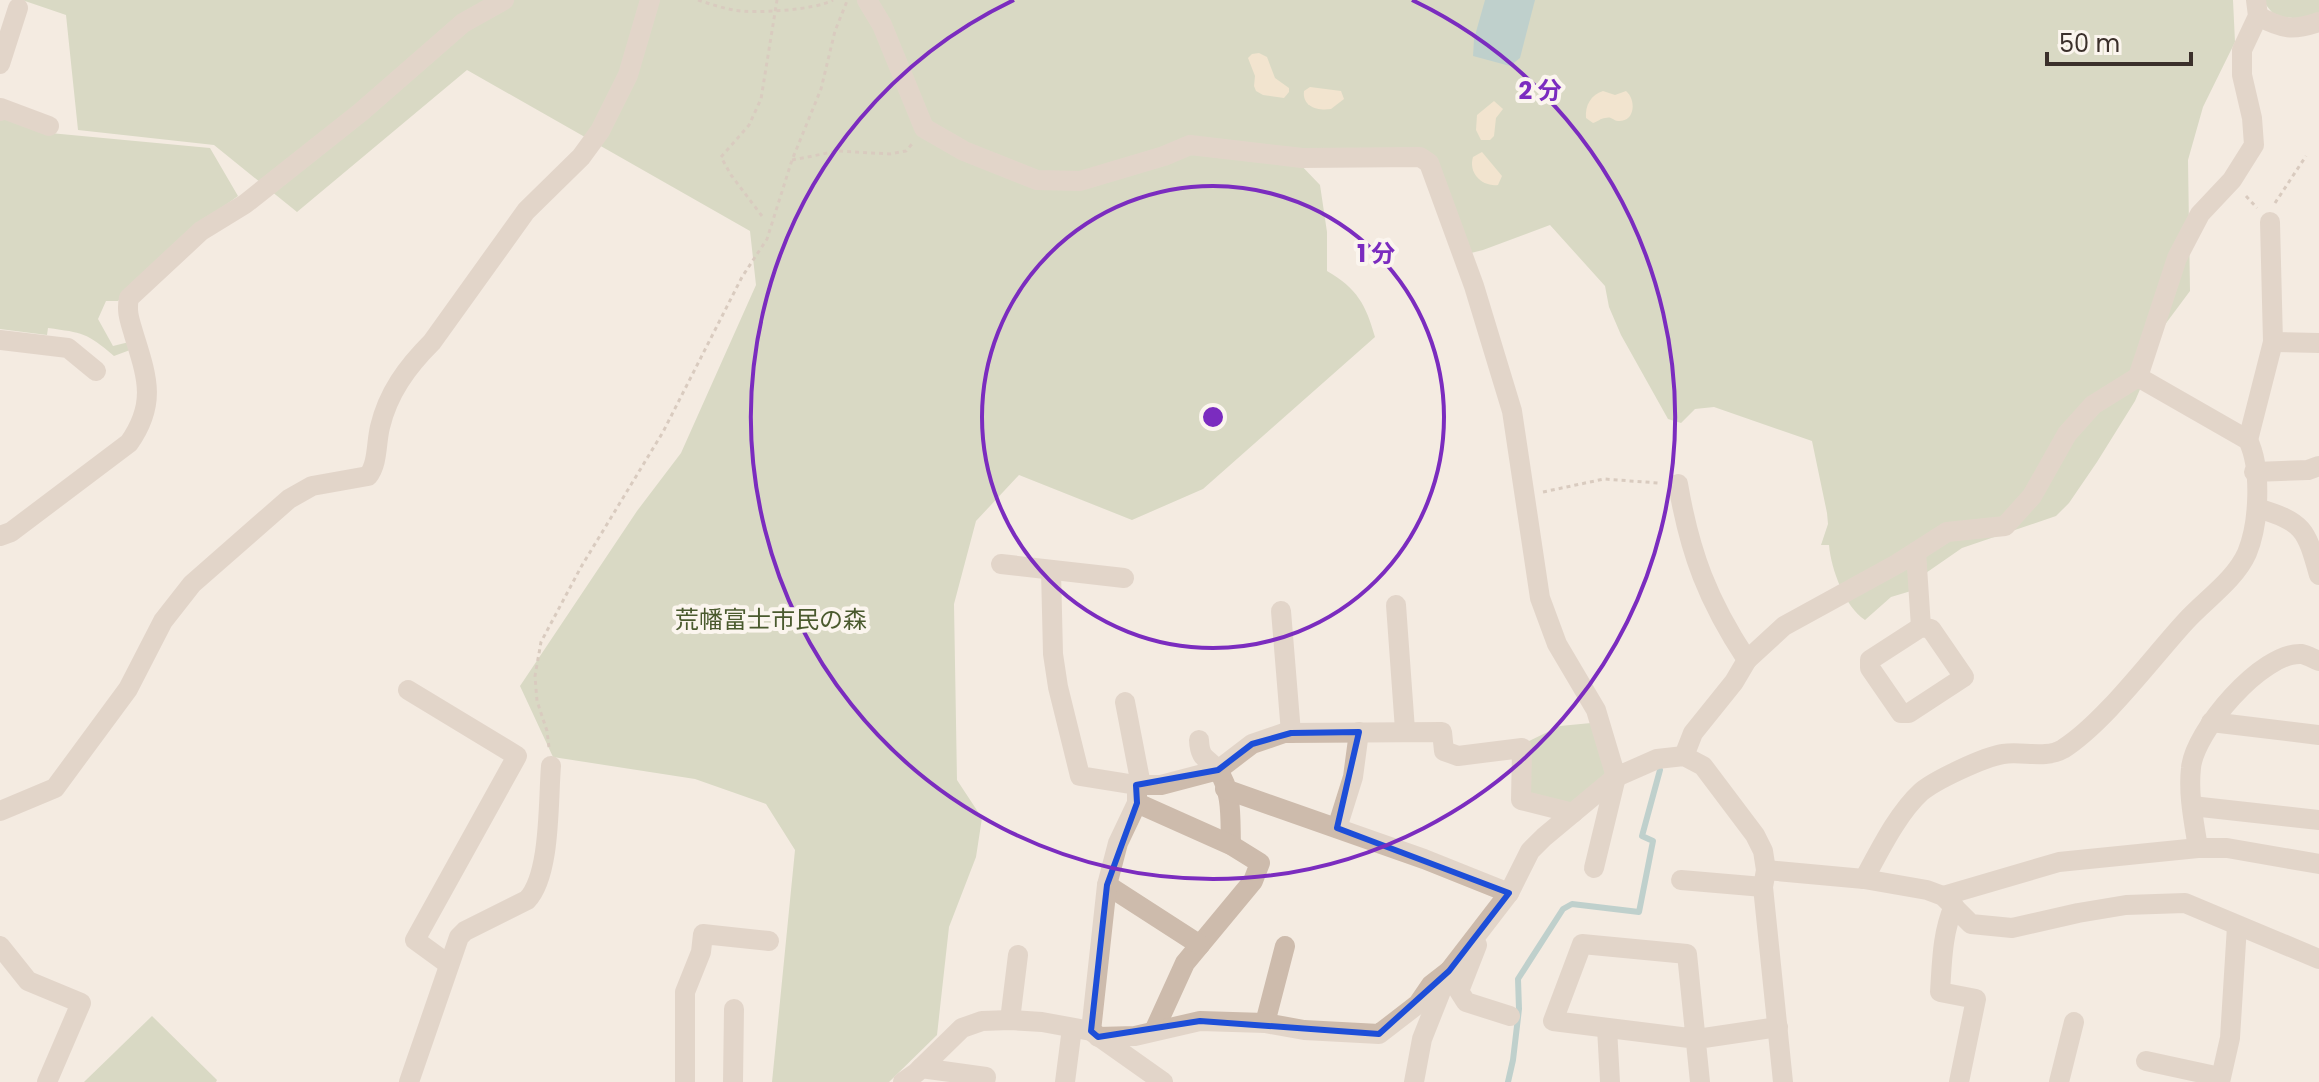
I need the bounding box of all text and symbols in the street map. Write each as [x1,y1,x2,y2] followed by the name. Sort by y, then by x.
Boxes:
[2047,16,2191,66] scale bar
[2059,27,2120,60] text: 50 m
[1519,74,1561,107] text: 2 分
[1357,237,1395,270] text: 1 分
[1199,403,1227,431] centre of rings
[675,603,867,636] park label: 荒幡富士市民の森

